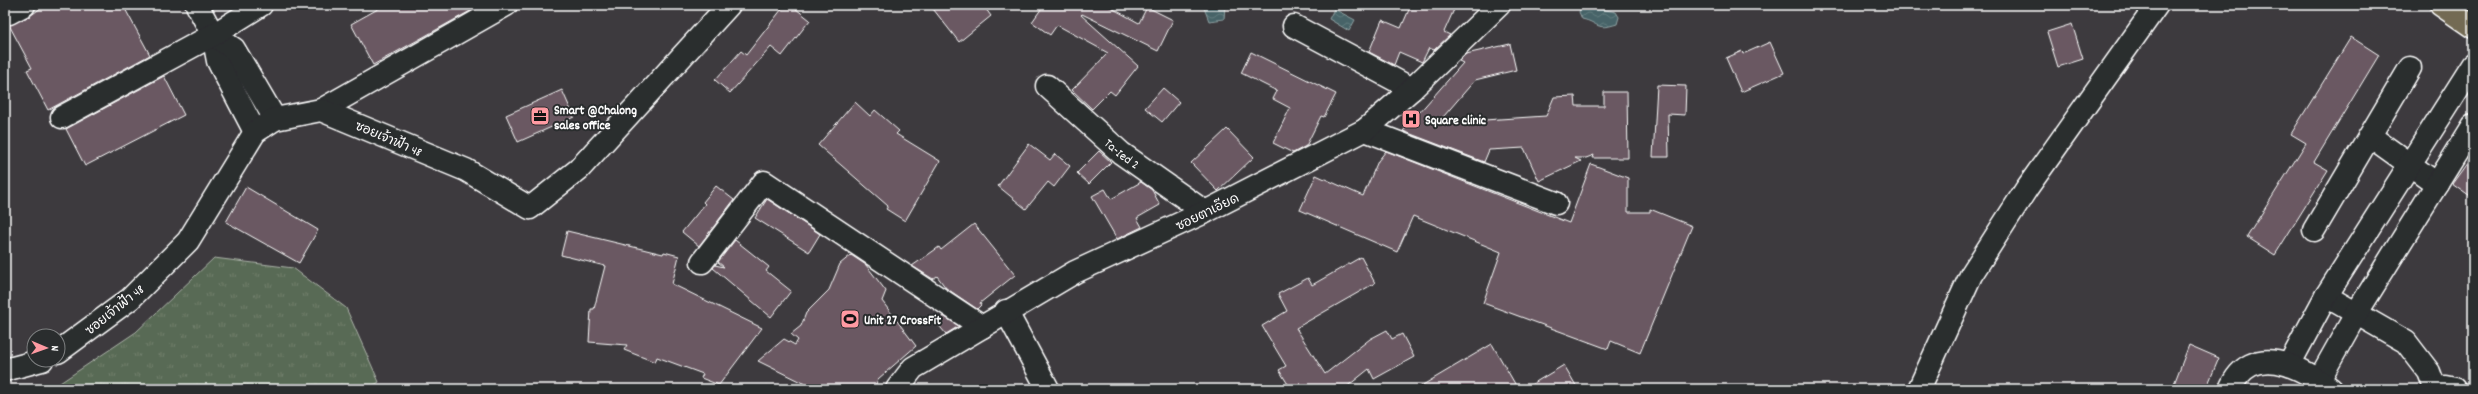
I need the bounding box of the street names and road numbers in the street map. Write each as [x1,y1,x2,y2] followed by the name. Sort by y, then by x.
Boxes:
[351,117,425,163] street label: ซอยเจ้าฟ้า 48
[1099,135,1142,175] street label: Ta-Ied 2
[1173,189,1243,237] street label: ซอยตาเอียด
[81,280,149,341] street label: ซอยเจ้าฟ้า 48

